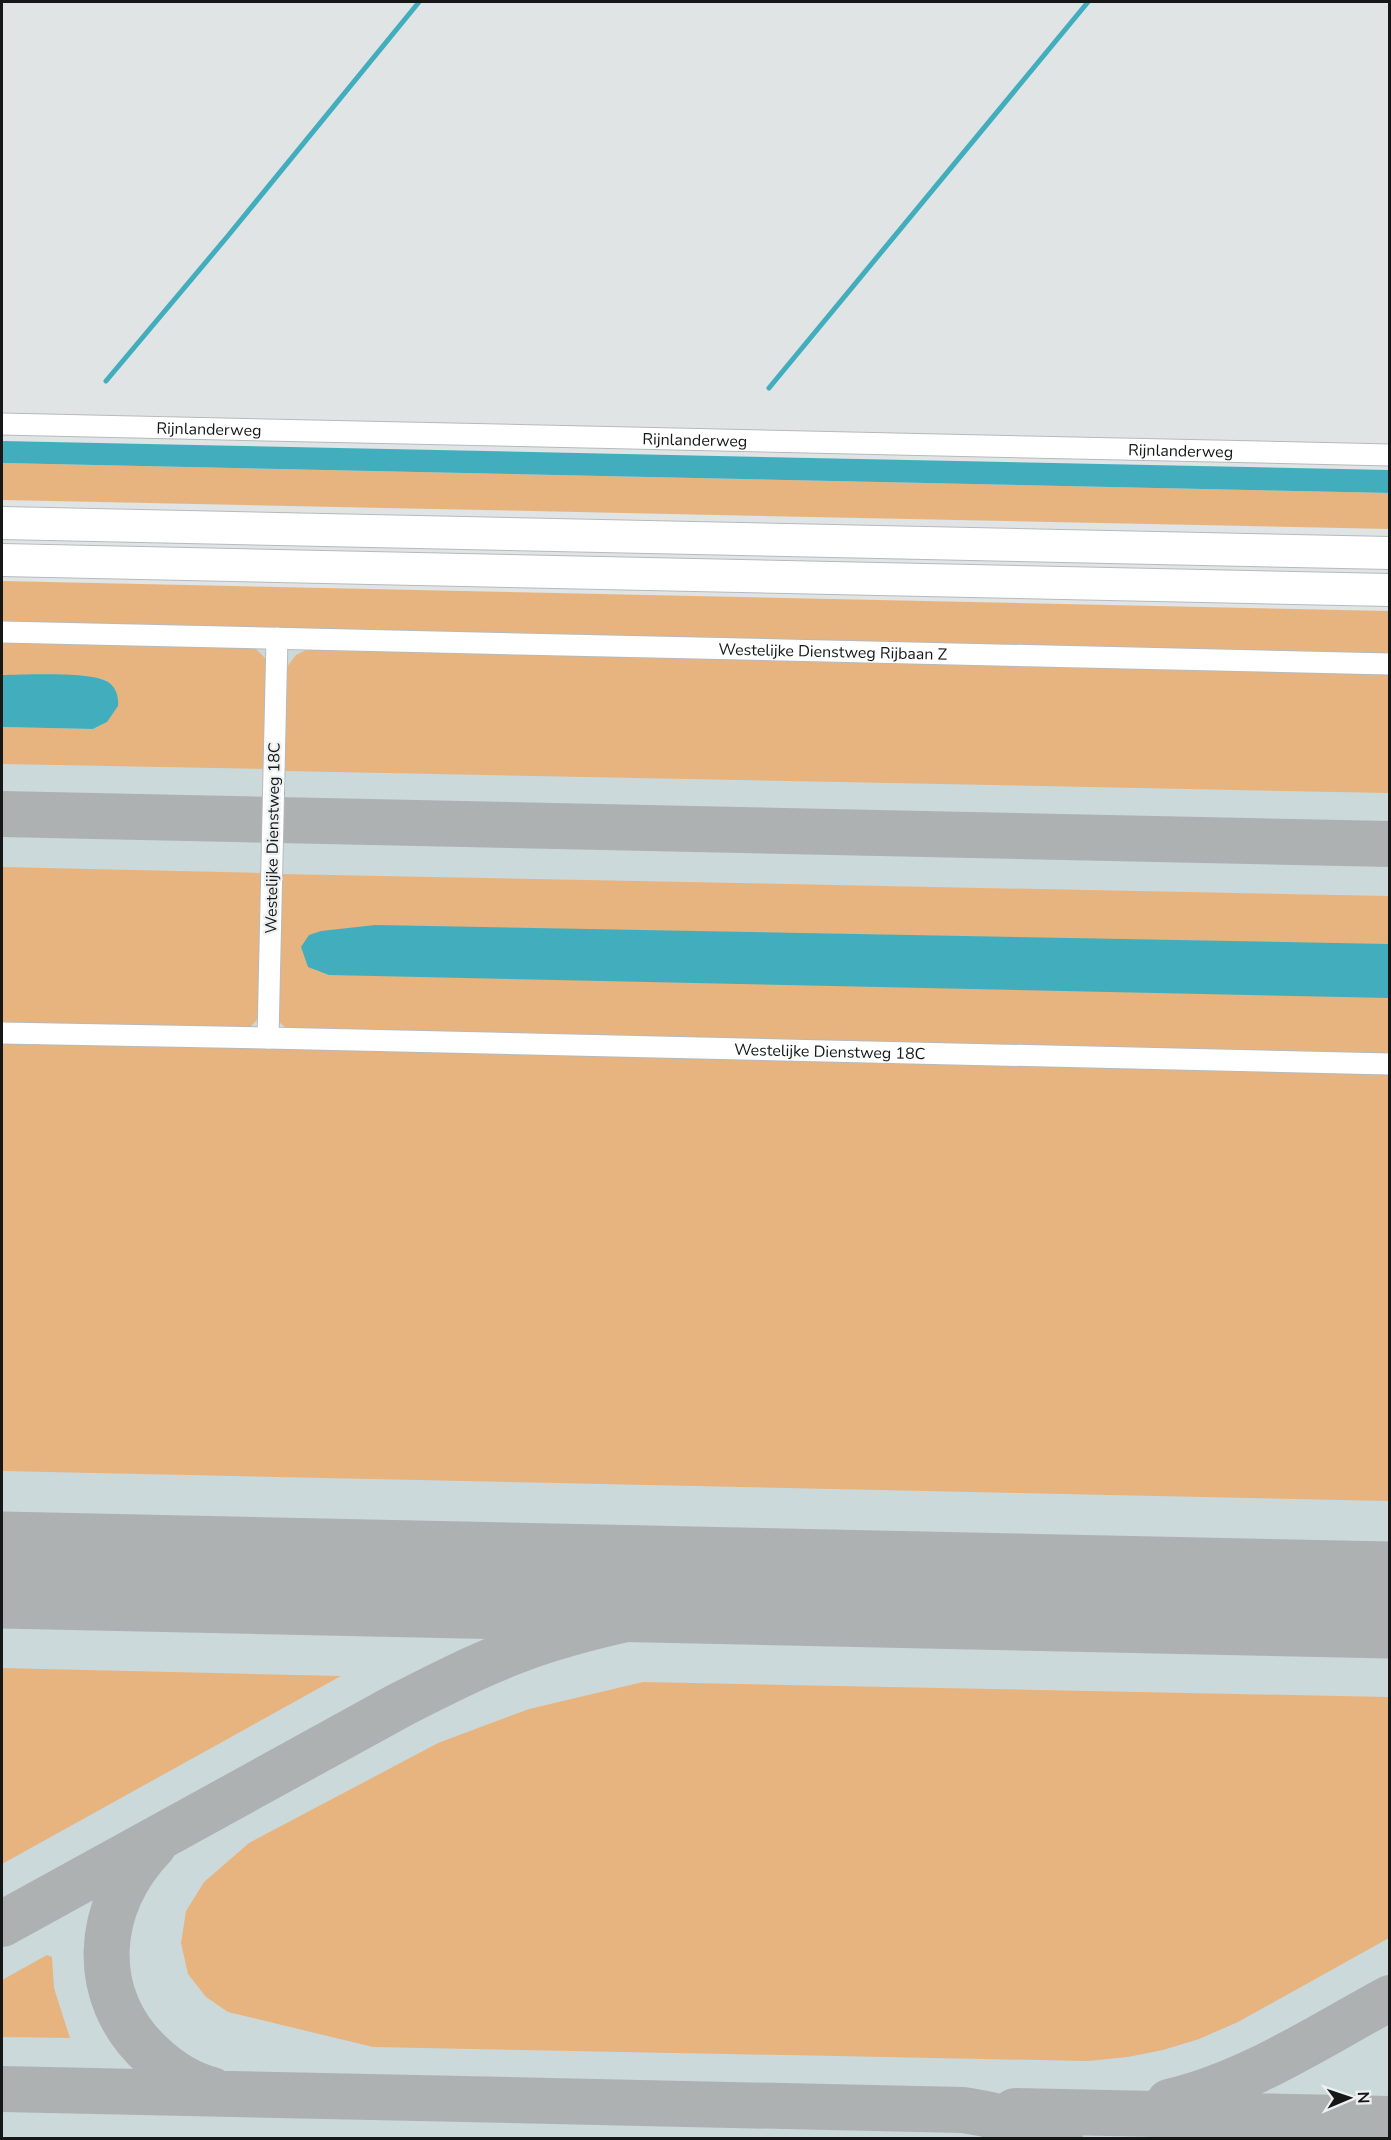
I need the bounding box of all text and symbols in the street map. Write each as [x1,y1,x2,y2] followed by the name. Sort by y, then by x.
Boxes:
[156,417,262,442] street label: Rijnlanderweg
[642,428,748,453] street label: Rijnlanderweg
[1128,439,1233,463] street label: Rijnlanderweg
[718,639,948,666] street label: Westelijke Dienstweg Rijbaan Z
[260,742,286,934] street label: Westelijke Dienstweg 18C
[734,1039,926,1065] street label: Westelijke Dienstweg 18C
[1319,2068,1379,2128] north arrow
[1352,2091,1374,2104] text: N

